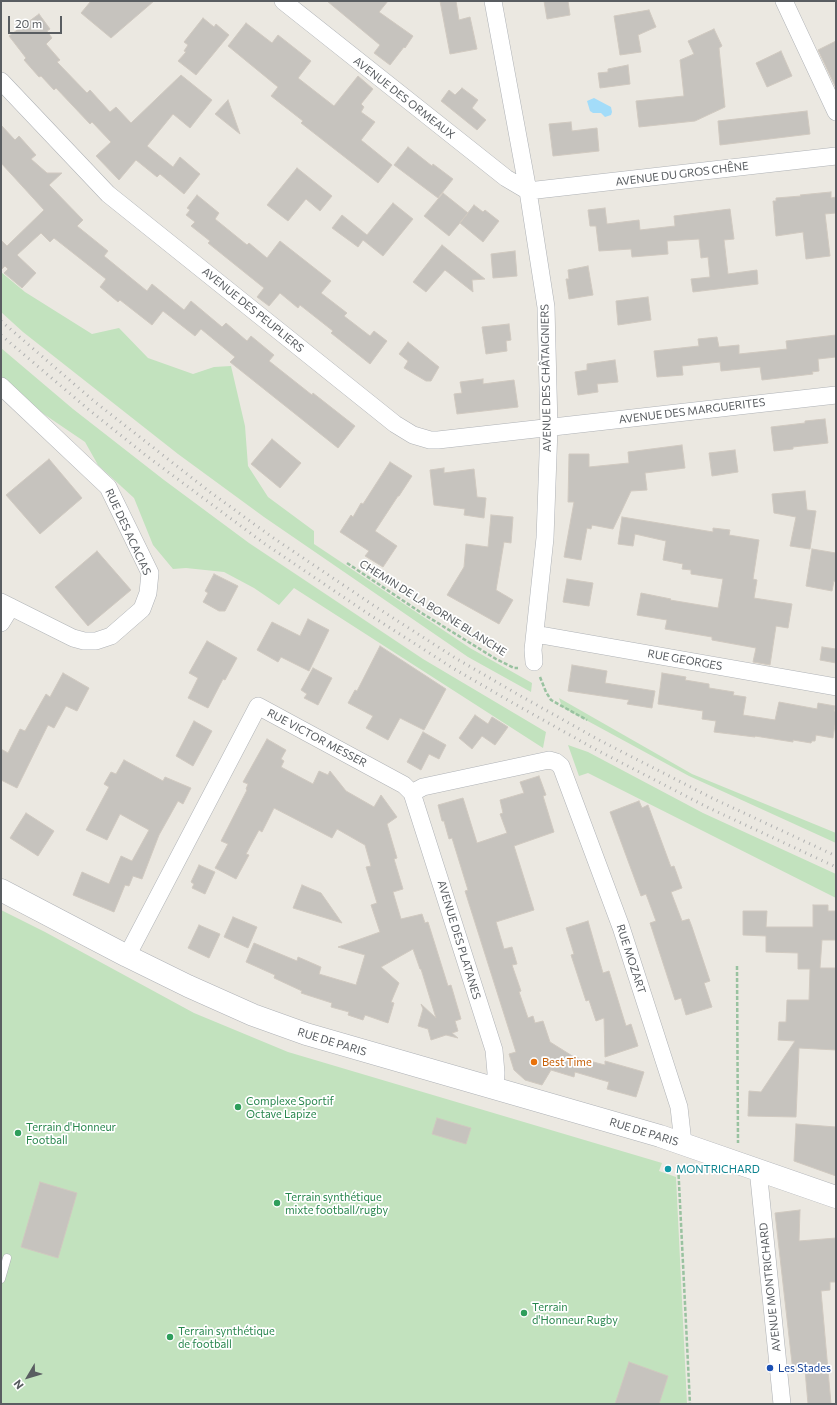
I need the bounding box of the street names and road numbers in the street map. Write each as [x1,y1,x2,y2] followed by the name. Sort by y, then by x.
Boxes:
[351,54,457,142] street label: AVENUE DES ORMEAUX
[615,159,749,189] street label: AVENUE DU GROS CHÊNE
[199,265,307,355] street label: AVENUE DES PEUPLIERS
[538,304,554,452] street label: AVENUE DES CHÂTAIGNIERS
[618,395,766,427] street label: AVENUE DES MARGUERITES
[102,487,154,577] street label: RUE DES ACACIAS
[357,557,509,659] street label: CHEMIN DE LA BORNE BLANCHE
[647,647,723,673] street label: RUE GEORGES
[265,706,369,770] street label: RUE VICTOR MESSER
[435,879,483,1001] street label: AVENUE DES PLATANES
[614,923,648,995] street label: RUE MOZART
[296,1025,368,1059] street label: RUE DE PARIS
[608,1115,680,1149] street label: RUE DE PARIS
[757,1222,783,1352] street label: AVENUE MONTRICHARD

